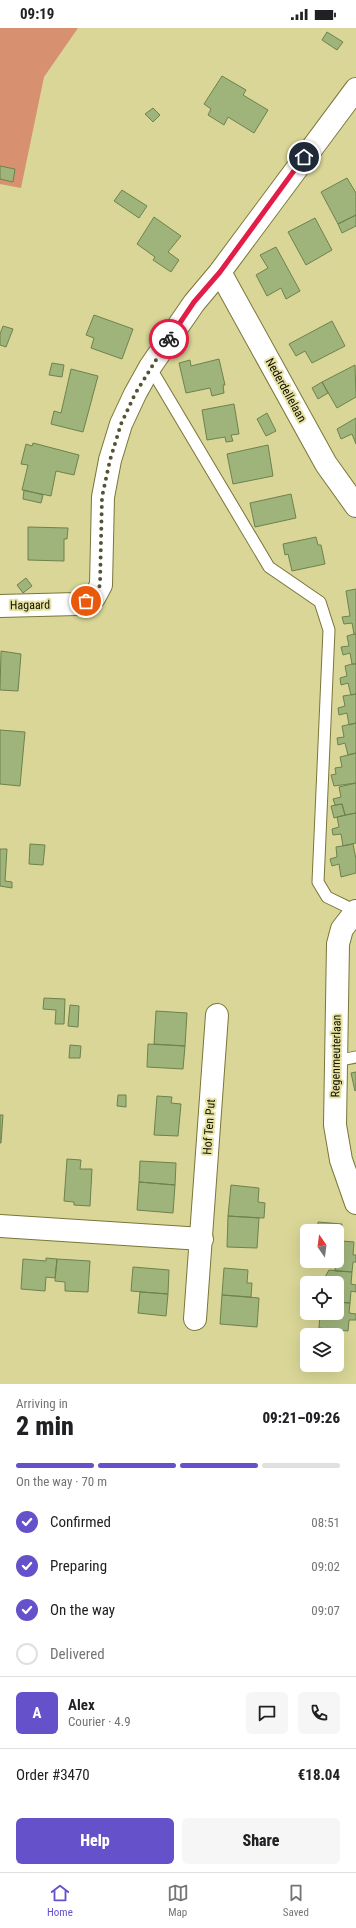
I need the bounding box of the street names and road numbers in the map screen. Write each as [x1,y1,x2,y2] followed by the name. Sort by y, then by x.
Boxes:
[263,356,309,425] street label: Nederdellelaan
[10,598,50,612] street label: Hagaard
[328,1014,344,1097] street label: Regenmeuterlaan
[200,1098,218,1155] street label: Hof Ten Put

